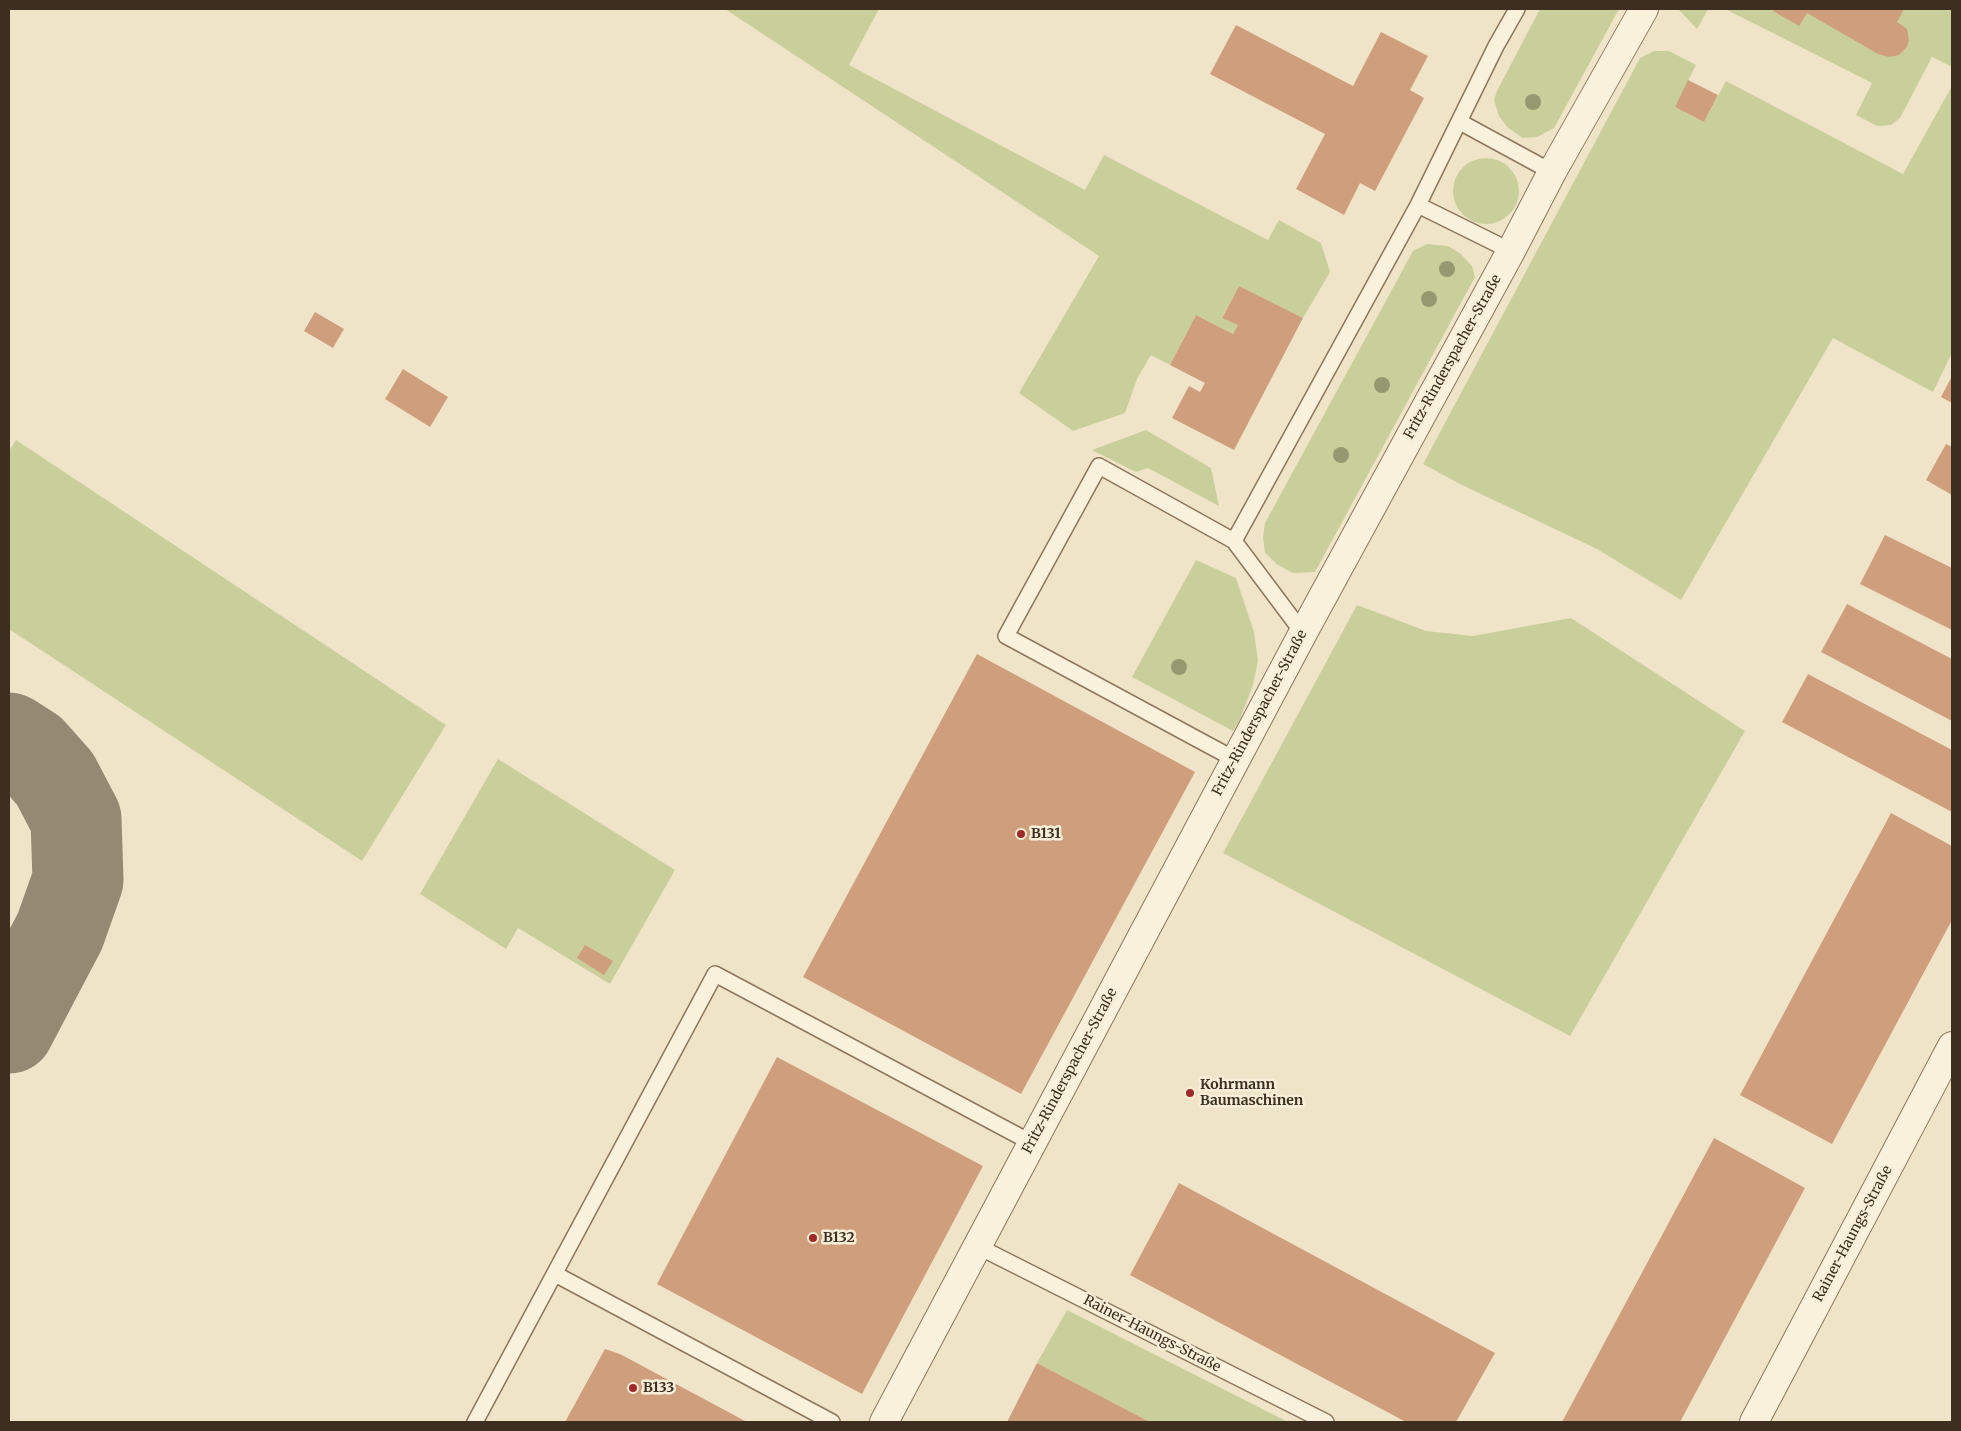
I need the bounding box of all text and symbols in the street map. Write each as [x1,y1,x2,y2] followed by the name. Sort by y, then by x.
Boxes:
[1401,272,1505,442] street label: Fritz-Rinderspacher-Straße
[1209,627,1311,799] street label: Fritz-Rinderspacher-Straße
[1031,826,1061,842] place label: B131
[1015,828,1027,840] marker: B131
[1019,985,1121,1157] street label: Fritz-Rinderspacher-Straße
[1200,1077,1303,1110] place label: Kohrmann Baumaschinen
[1184,1087,1196,1099] marker: Kohrmann Baumaschinen
[1810,1163,1896,1305] street label: Rainer-Haungs-Straße
[823,1230,855,1246] place label: B132
[807,1232,819,1244] marker: B132
[1081,1292,1223,1376] street label: Rainer-Haungs-Straße
[643,1380,674,1396] place label: B133
[627,1382,639,1394] marker: B133

